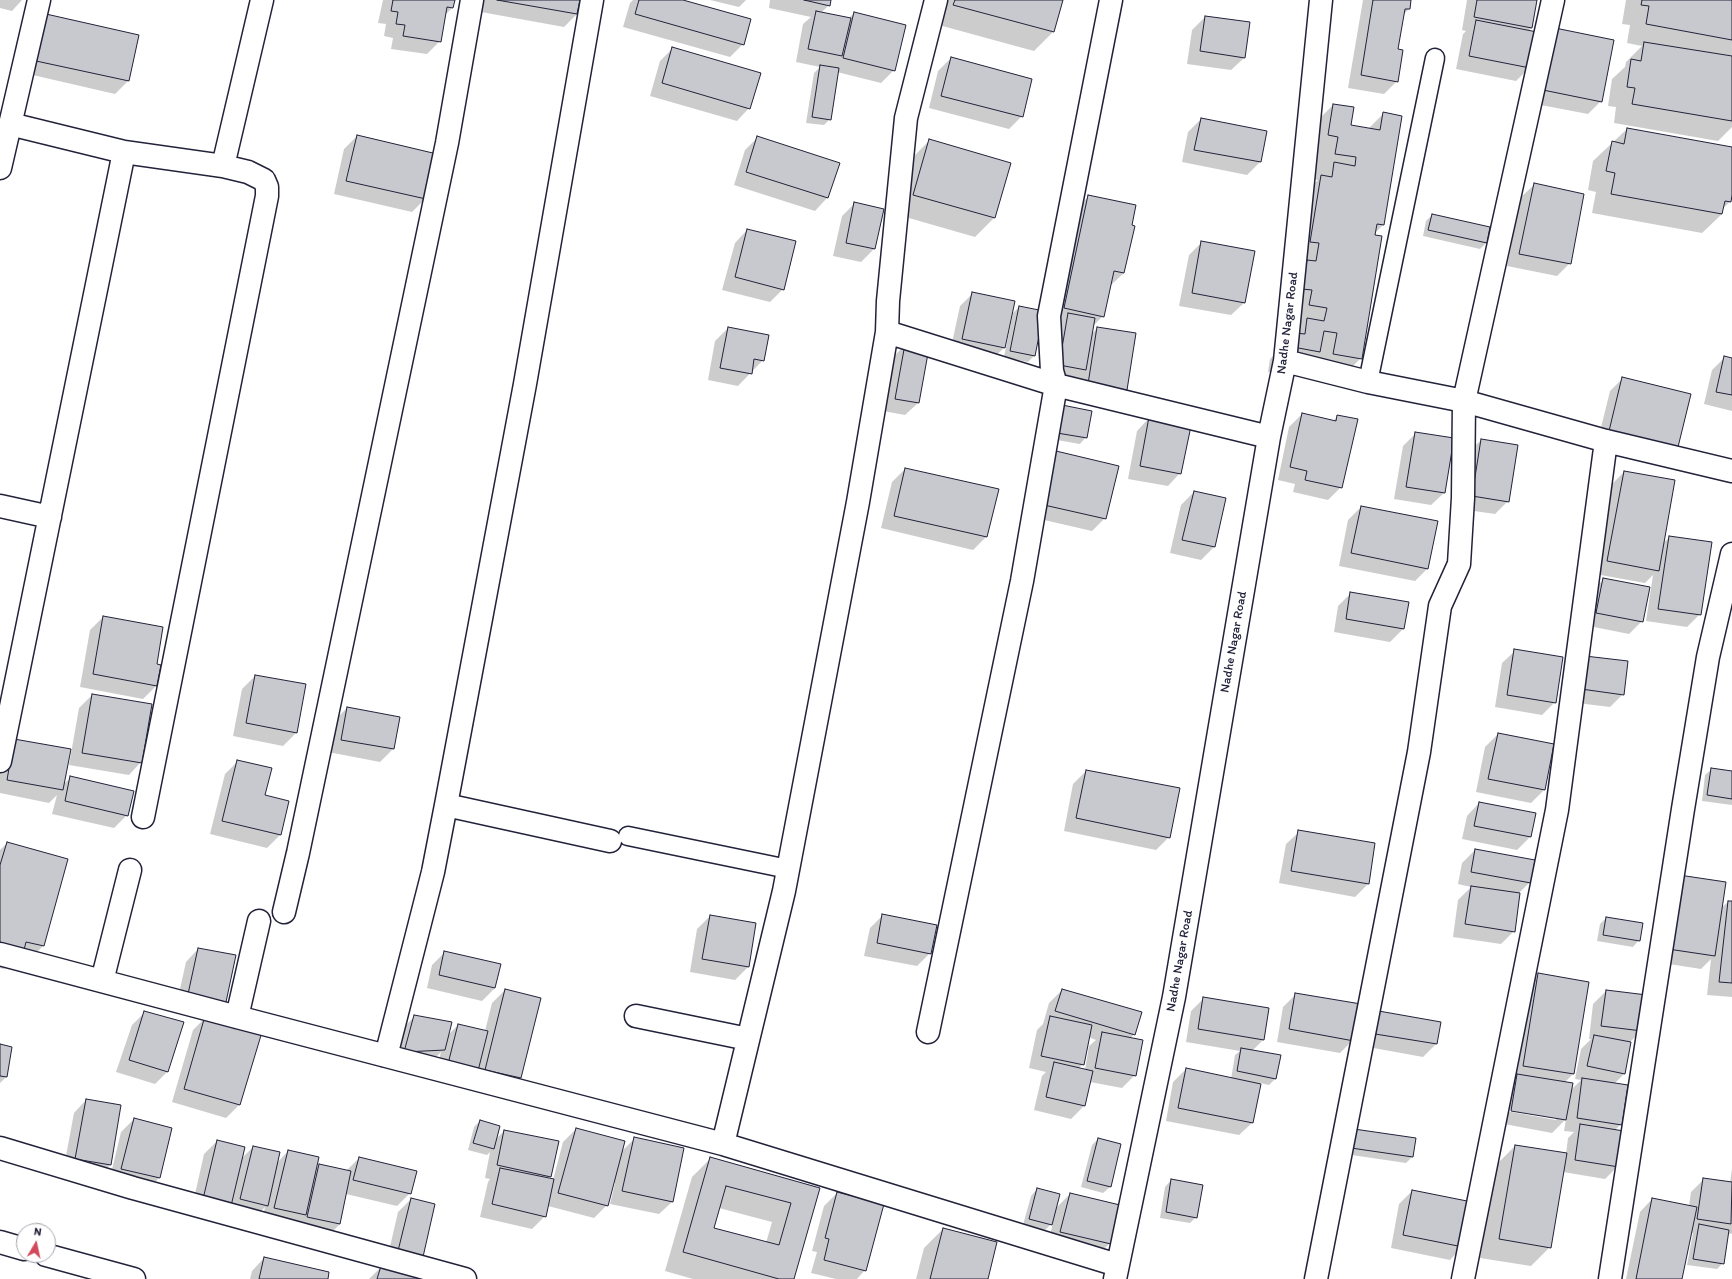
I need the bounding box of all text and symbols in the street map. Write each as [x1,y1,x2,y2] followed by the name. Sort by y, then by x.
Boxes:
[1274,271,1302,375] street label: Nadhe Nagar Road
[1217,590,1251,694] street label: Nadhe Nagar Road
[1163,909,1197,1013] street label: Nadhe Nagar Road
[16,1223,56,1263] north arrow
[33,1225,42,1239] text: N

